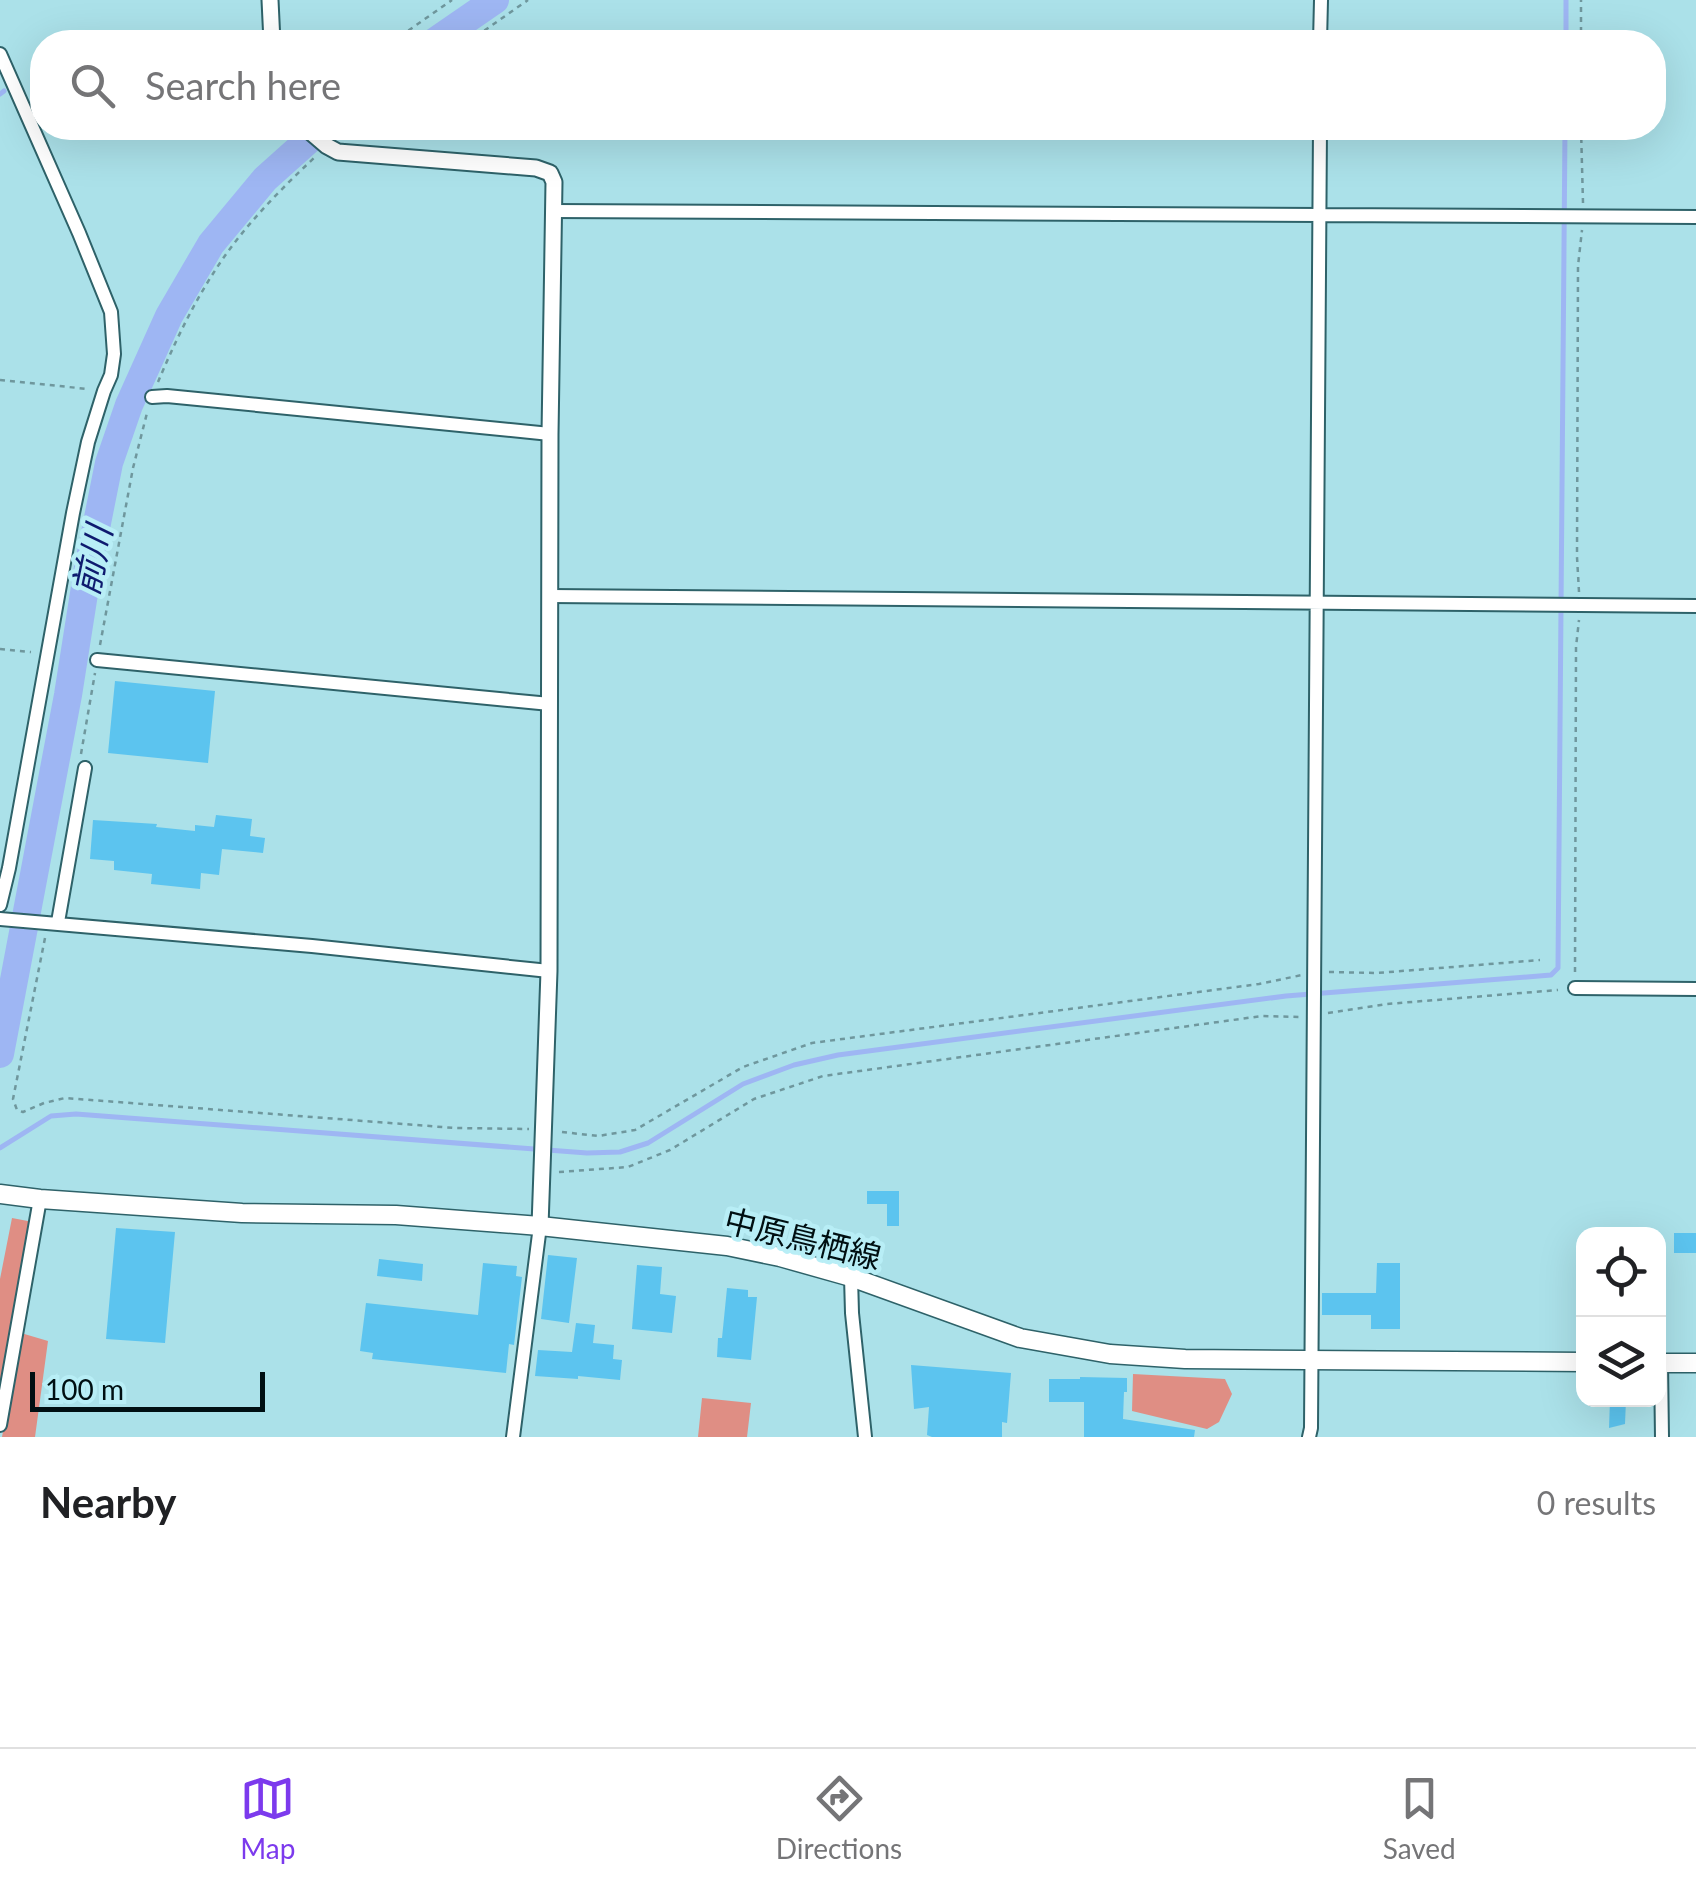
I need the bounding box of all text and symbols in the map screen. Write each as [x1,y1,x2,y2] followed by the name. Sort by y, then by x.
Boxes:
[30,30,1666,140] search box
[65,58,120,113] icon: search
[145,62,341,108] text: Search here
[63,517,120,599] water label: 前川
[721,1200,885,1276] street label: 中原鳥栖線
[1576,1227,1666,1407] map controls
[1576,1227,1666,1317] button: locate
[1576,1317,1666,1407] button: layers
[30,1367,265,1412] scale bar
[45,1372,124,1406] text: 100 m
[40,1477,177,1527] text: Nearby
[1537,1483,1656,1522] text: 0 results
[240,1771,295,1865] tab: Map
[776,1771,902,1865] tab: Directions
[1383,1771,1456,1865] tab: Saved

